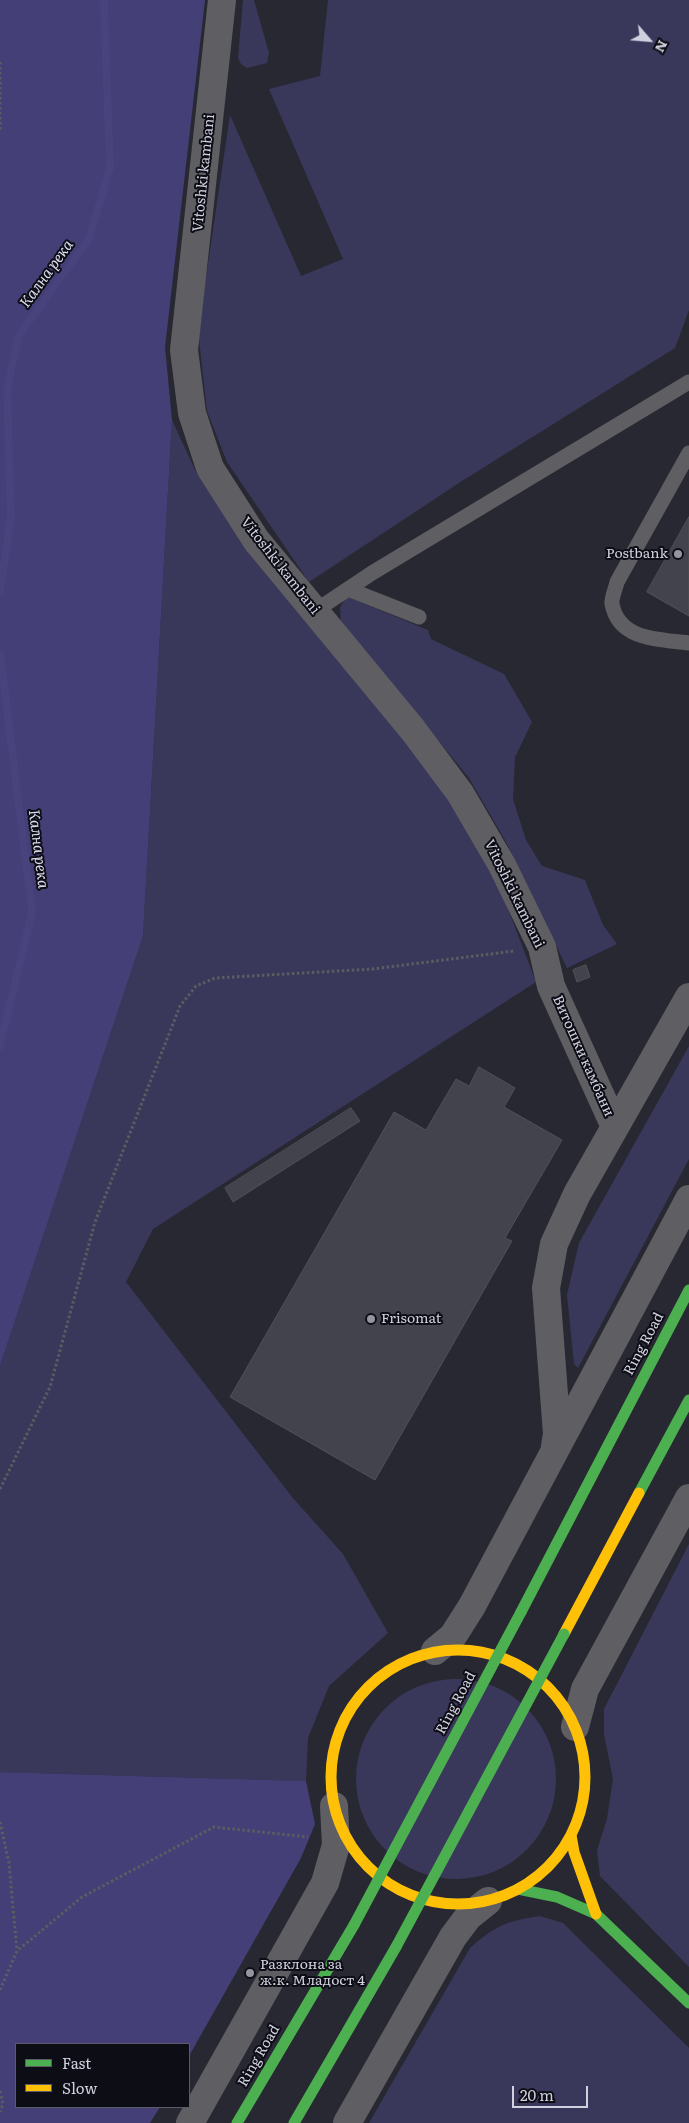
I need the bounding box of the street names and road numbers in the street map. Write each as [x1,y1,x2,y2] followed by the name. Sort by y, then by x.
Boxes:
[189,113,219,233] street label: Vitoshki kambani
[237,514,323,618] street label: Vitoshki kambani
[480,837,548,951] street label: Vitoshki kambani
[549,993,617,1119] street label: Витошки камбани
[620,1310,668,1378] street label: Ring Road
[432,1669,480,1737] street label: Ring Road
[235,2022,283,2090] street label: Ring Road

